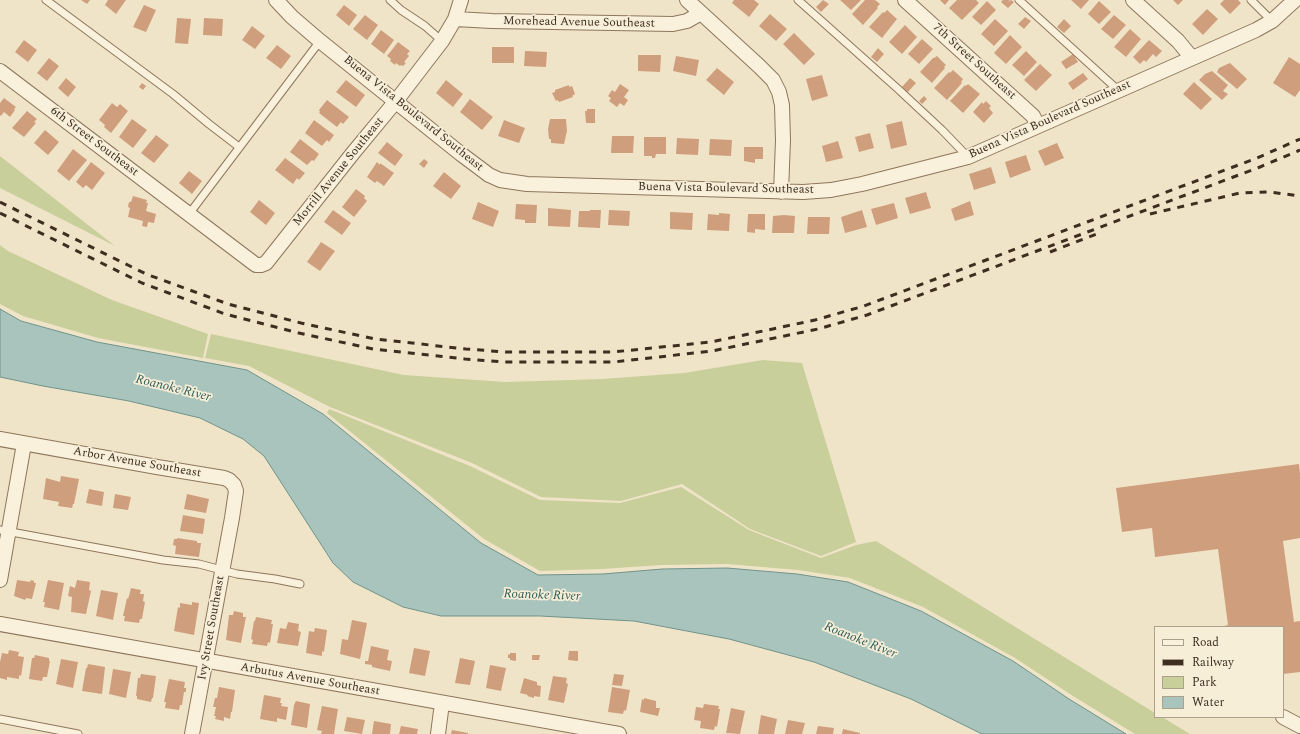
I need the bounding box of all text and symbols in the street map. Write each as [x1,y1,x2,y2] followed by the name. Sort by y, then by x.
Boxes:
[503,14,655,32] street label: Morehead Avenue Southeast
[929,21,1019,103] street label: 7th Street Southeast
[340,53,486,175] street label: Buena Vista Boulevard Southeast
[967,78,1133,162] street label: Buena Vista Boulevard Southeast
[47,104,141,180] street label: 6th Street Southeast
[291,115,387,229] street label: Morrill Avenue Southeast
[638,180,814,198] street label: Buena Vista Boulevard Southeast
[134,372,212,406] water label: Roanoke River
[72,445,202,481] street label: Arbor Avenue Southeast
[196,575,228,681] street label: Ivy Street Southeast
[503,587,581,605] water label: Roanoke River
[821,619,899,663] water label: Roanoke River
[1154,626,1284,718] legend
[1192,633,1219,652] text: Road
[1192,653,1234,672] text: Railway
[239,661,381,699] street label: Arbutus Avenue Southeast
[1192,673,1217,692] text: Park
[1192,693,1224,712] text: Water

